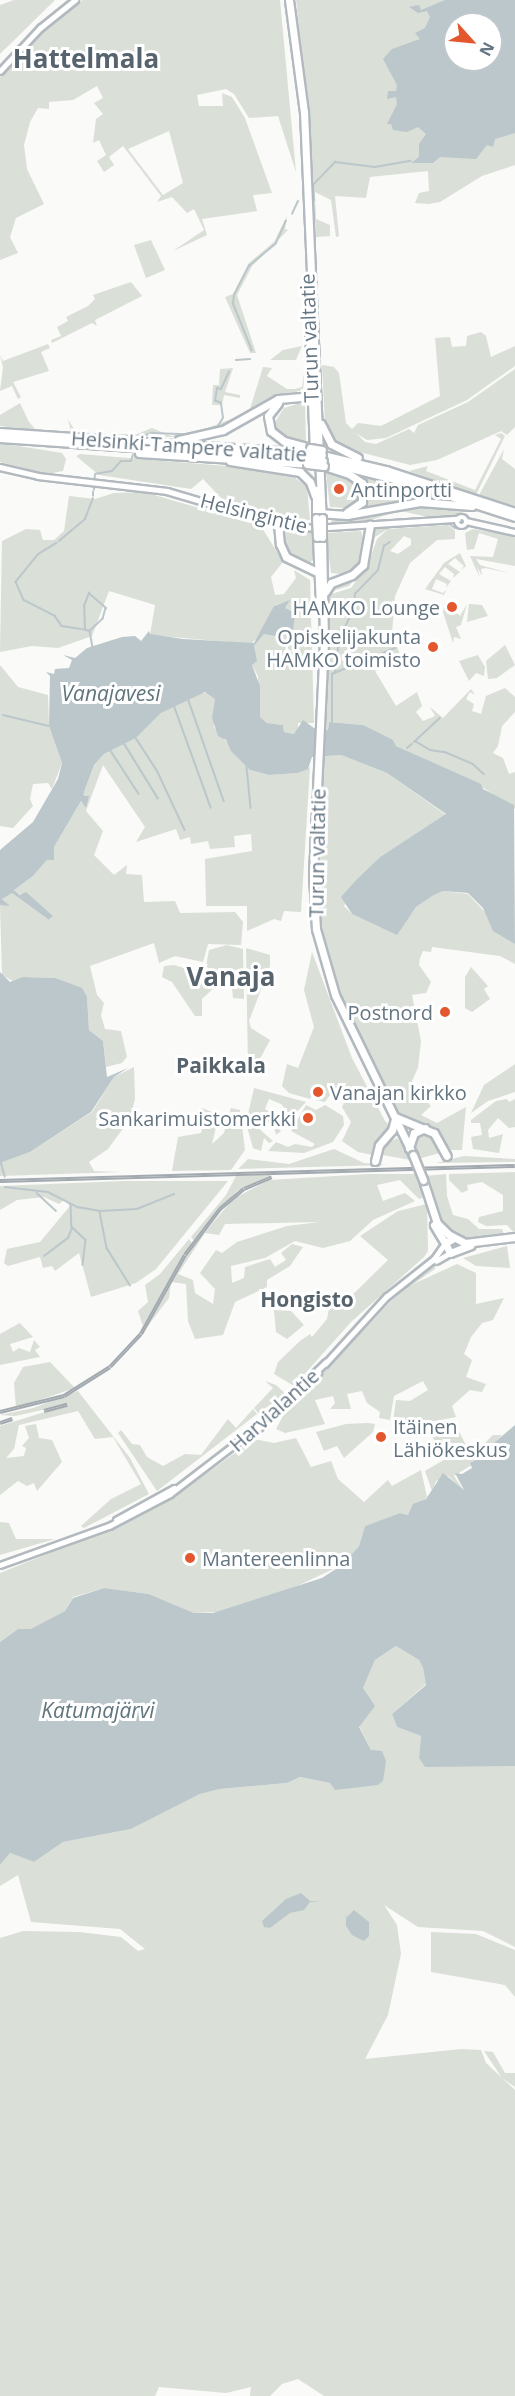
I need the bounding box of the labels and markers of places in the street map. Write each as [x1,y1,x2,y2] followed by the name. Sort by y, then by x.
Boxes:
[351,477,452,501] place label: Antinportti
[332,482,346,496] marker: Antinportti
[293,595,440,619] place label: HAMKO Lounge
[445,600,459,614] marker: HAMKO Lounge
[266,624,421,671] place label: Opiskelijakunta HAMKO toimisto
[426,640,440,654] marker: Opiskelijakunta HAMKO toimisto
[348,1000,433,1024] place label: Postnord
[438,1005,452,1019] marker: Postnord
[330,1080,467,1104] place label: Vanajan kirkko
[311,1085,325,1099] marker: Vanajan kirkko
[98,1106,296,1130] place label: Sankarimuistomerkki
[301,1111,315,1125] marker: Sankarimuistomerkki
[393,1414,507,1461] place label: Itäinen Lähiökeskus
[374,1430,388,1444] marker: Itäinen Lähiökeskus
[202,1546,350,1570] place label: Mantereenlinna
[183,1551,197,1565] marker: Mantereenlinna

